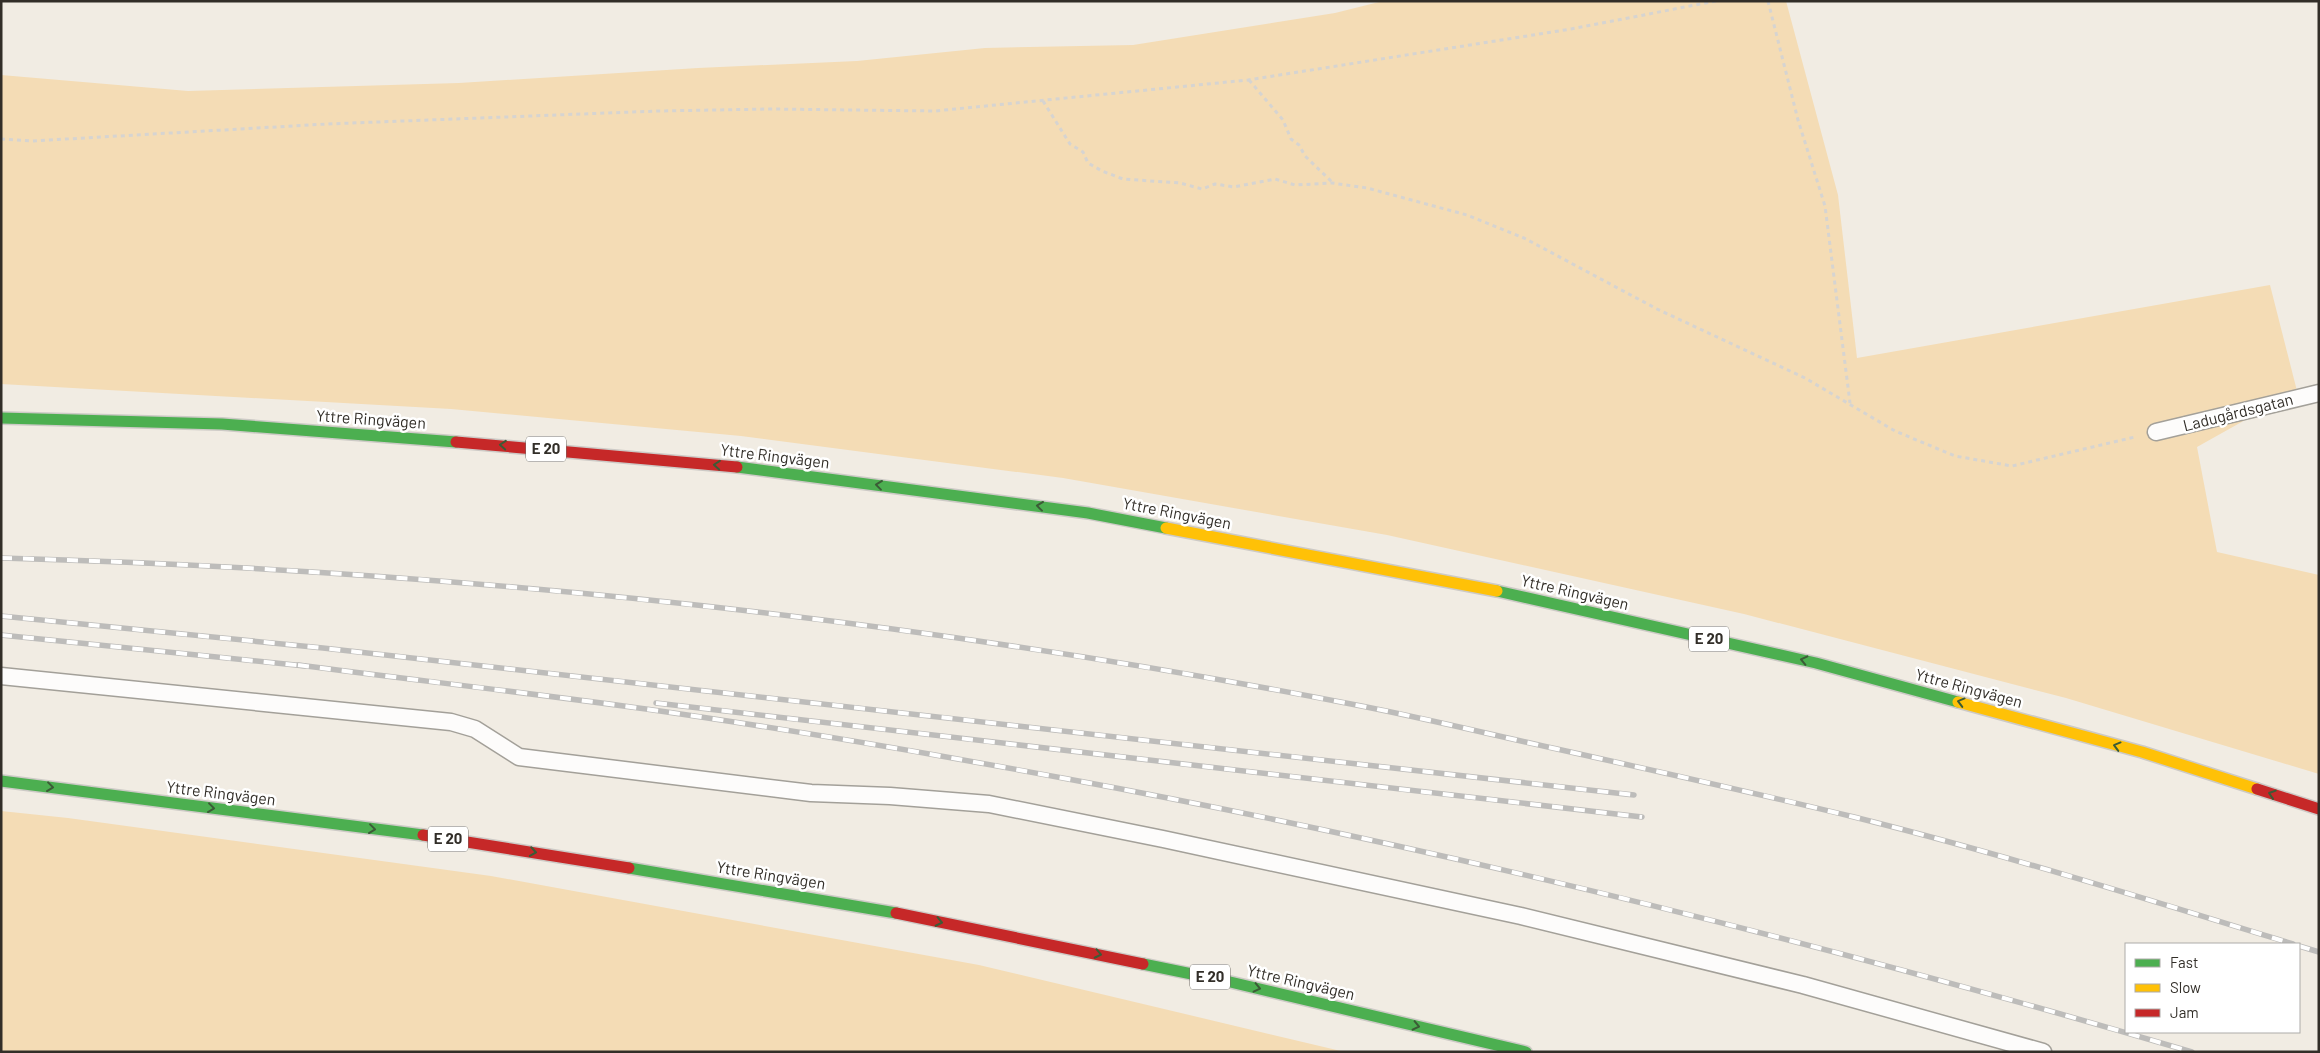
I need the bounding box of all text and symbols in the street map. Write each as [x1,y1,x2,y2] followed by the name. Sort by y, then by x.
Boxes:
[2181,389,2295,434] street label: Ladugårdsgatan
[315,405,427,432] street label: Yttre Ringvägen
[526,436,566,462] road number: E 20
[719,439,831,472] street label: Yttre Ringvägen
[499,440,507,451] one-way arrow
[713,460,721,471] one-way arrow
[874,480,882,491] one-way arrow
[1121,493,1233,532] street label: Yttre Ringvägen
[1035,502,1044,512] one-way arrow
[1519,570,1631,613] street label: Yttre Ringvägen
[1689,626,1729,652] road number: E 20
[1799,655,1808,666] one-way arrow
[1913,664,2025,711] street label: Yttre Ringvägen
[1957,698,1965,708] one-way arrow
[2114,741,2122,751] one-way arrow
[165,776,277,809] street label: Yttre Ringvägen
[46,781,54,792] one-way arrow
[2269,790,2277,800] one-way arrow
[207,802,215,813] one-way arrow
[368,823,376,834] one-way arrow
[428,826,468,852] road number: E 20
[528,847,537,857] one-way arrow
[715,857,827,893] street label: Yttre Ringvägen
[935,916,944,926] one-way arrow
[2125,943,2300,1033] legend
[1094,949,1103,959] one-way arrow
[2170,953,2198,971] text: Fast
[1245,960,1357,1003] street label: Yttre Ringvägen
[1190,964,1230,990] road number: E 20
[2170,978,2201,996] text: Slow
[1253,982,1262,993] one-way arrow
[2170,1003,2199,1021] text: Jam
[1411,1020,1420,1031] one-way arrow

